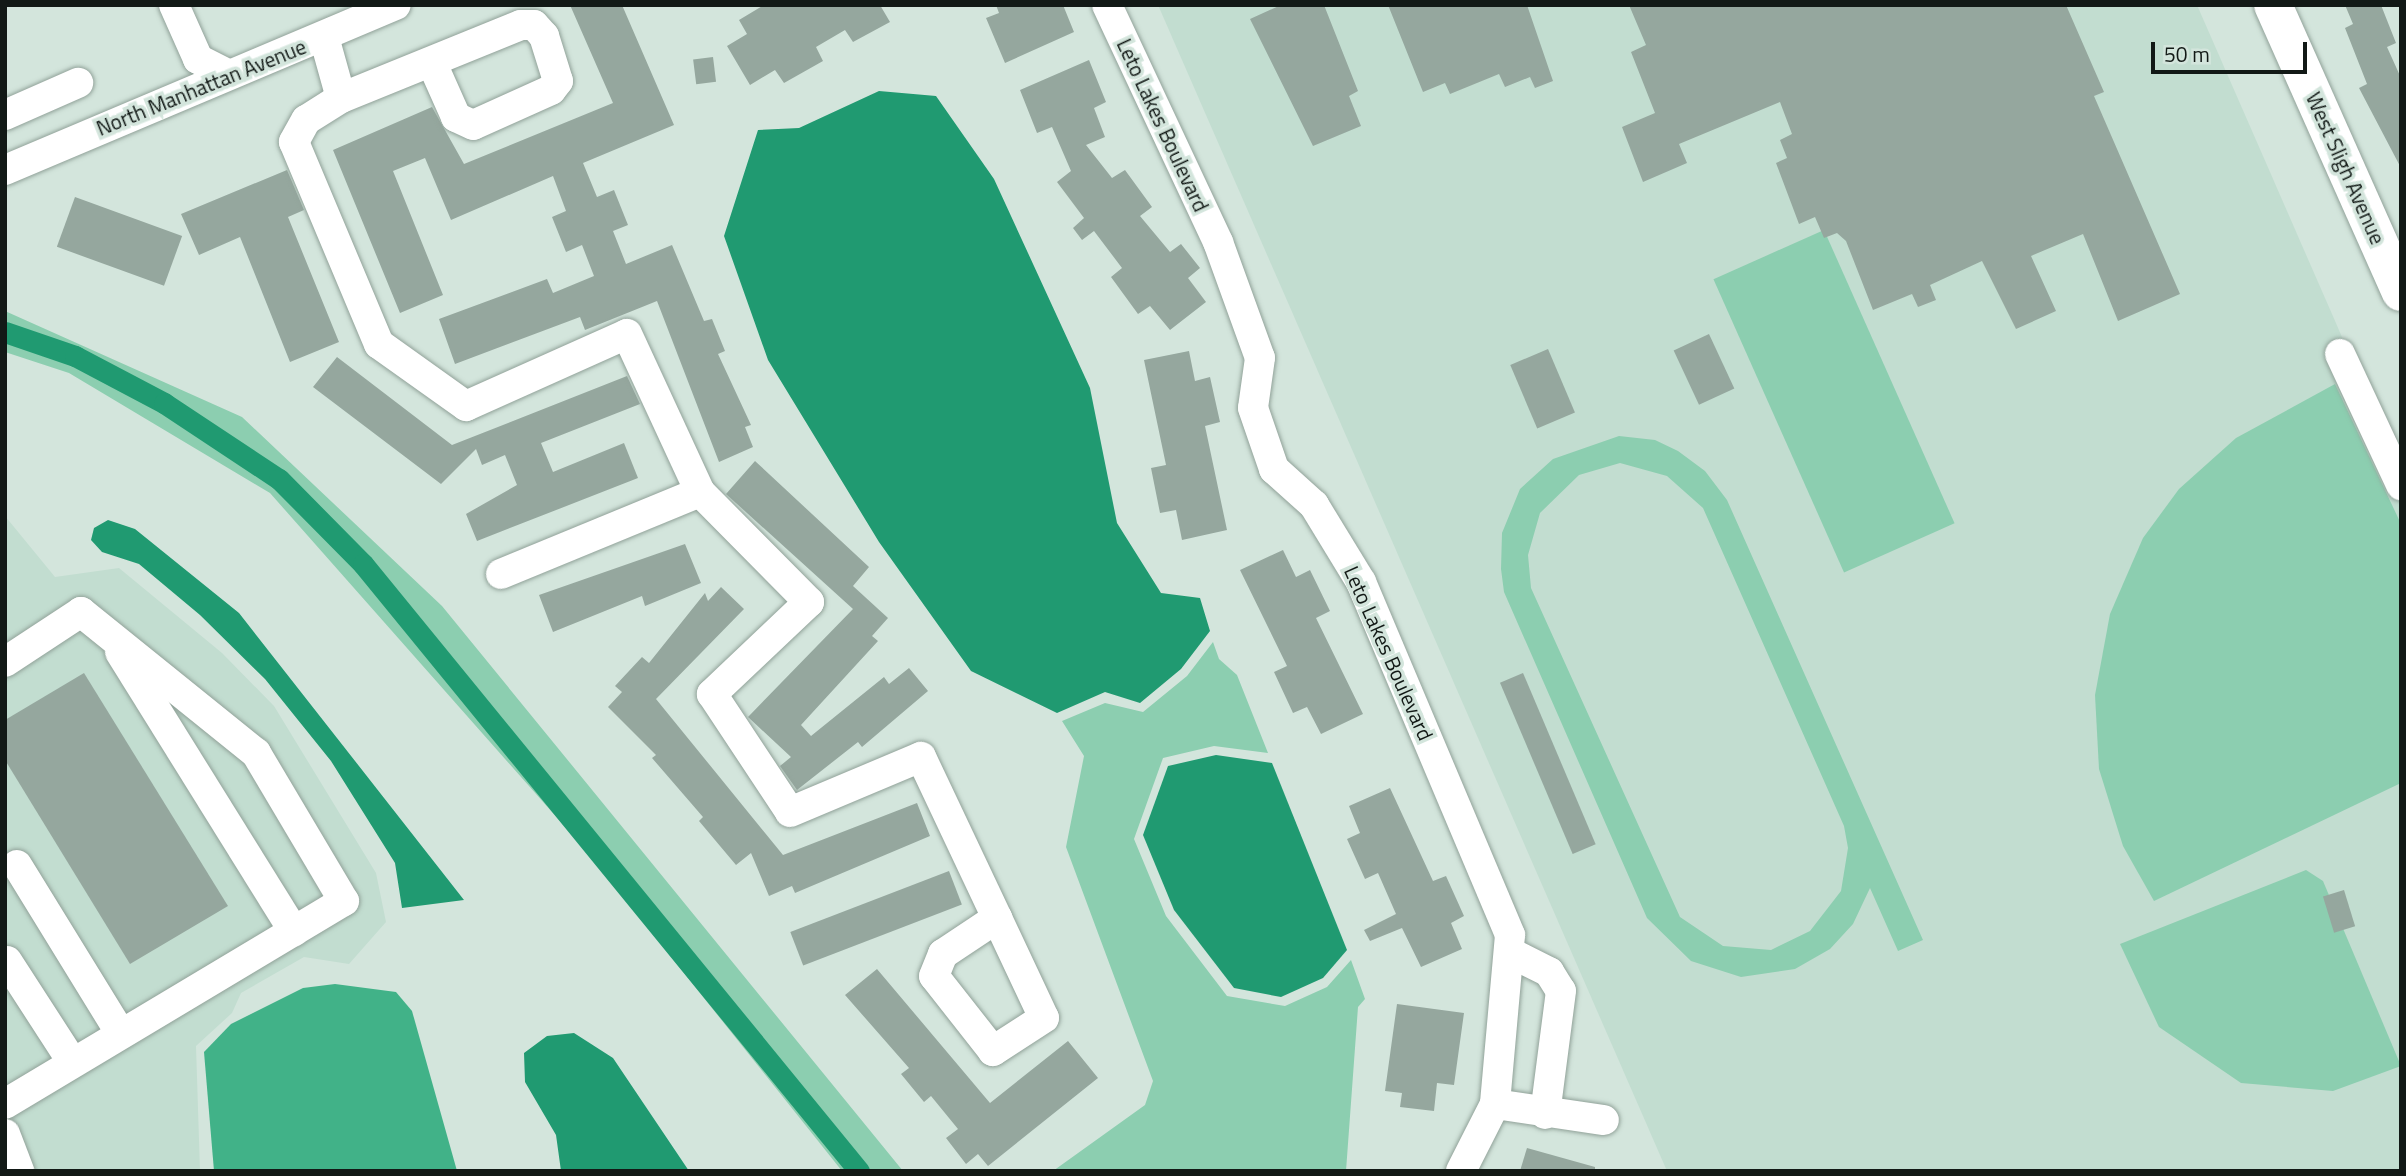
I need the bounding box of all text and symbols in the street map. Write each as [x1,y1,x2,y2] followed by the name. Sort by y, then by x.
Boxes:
[2154,28,2310,72] scale bar
[93,33,309,141] street label: North Manhattan Avenue
[1112,35,1214,215] street label: Leto Lakes Boulevard
[2164,38,2210,70] text: 50 m
[2301,88,2391,248] street label: West Sligh Avenue
[1339,562,1439,744] street label: Leto Lakes Boulevard

